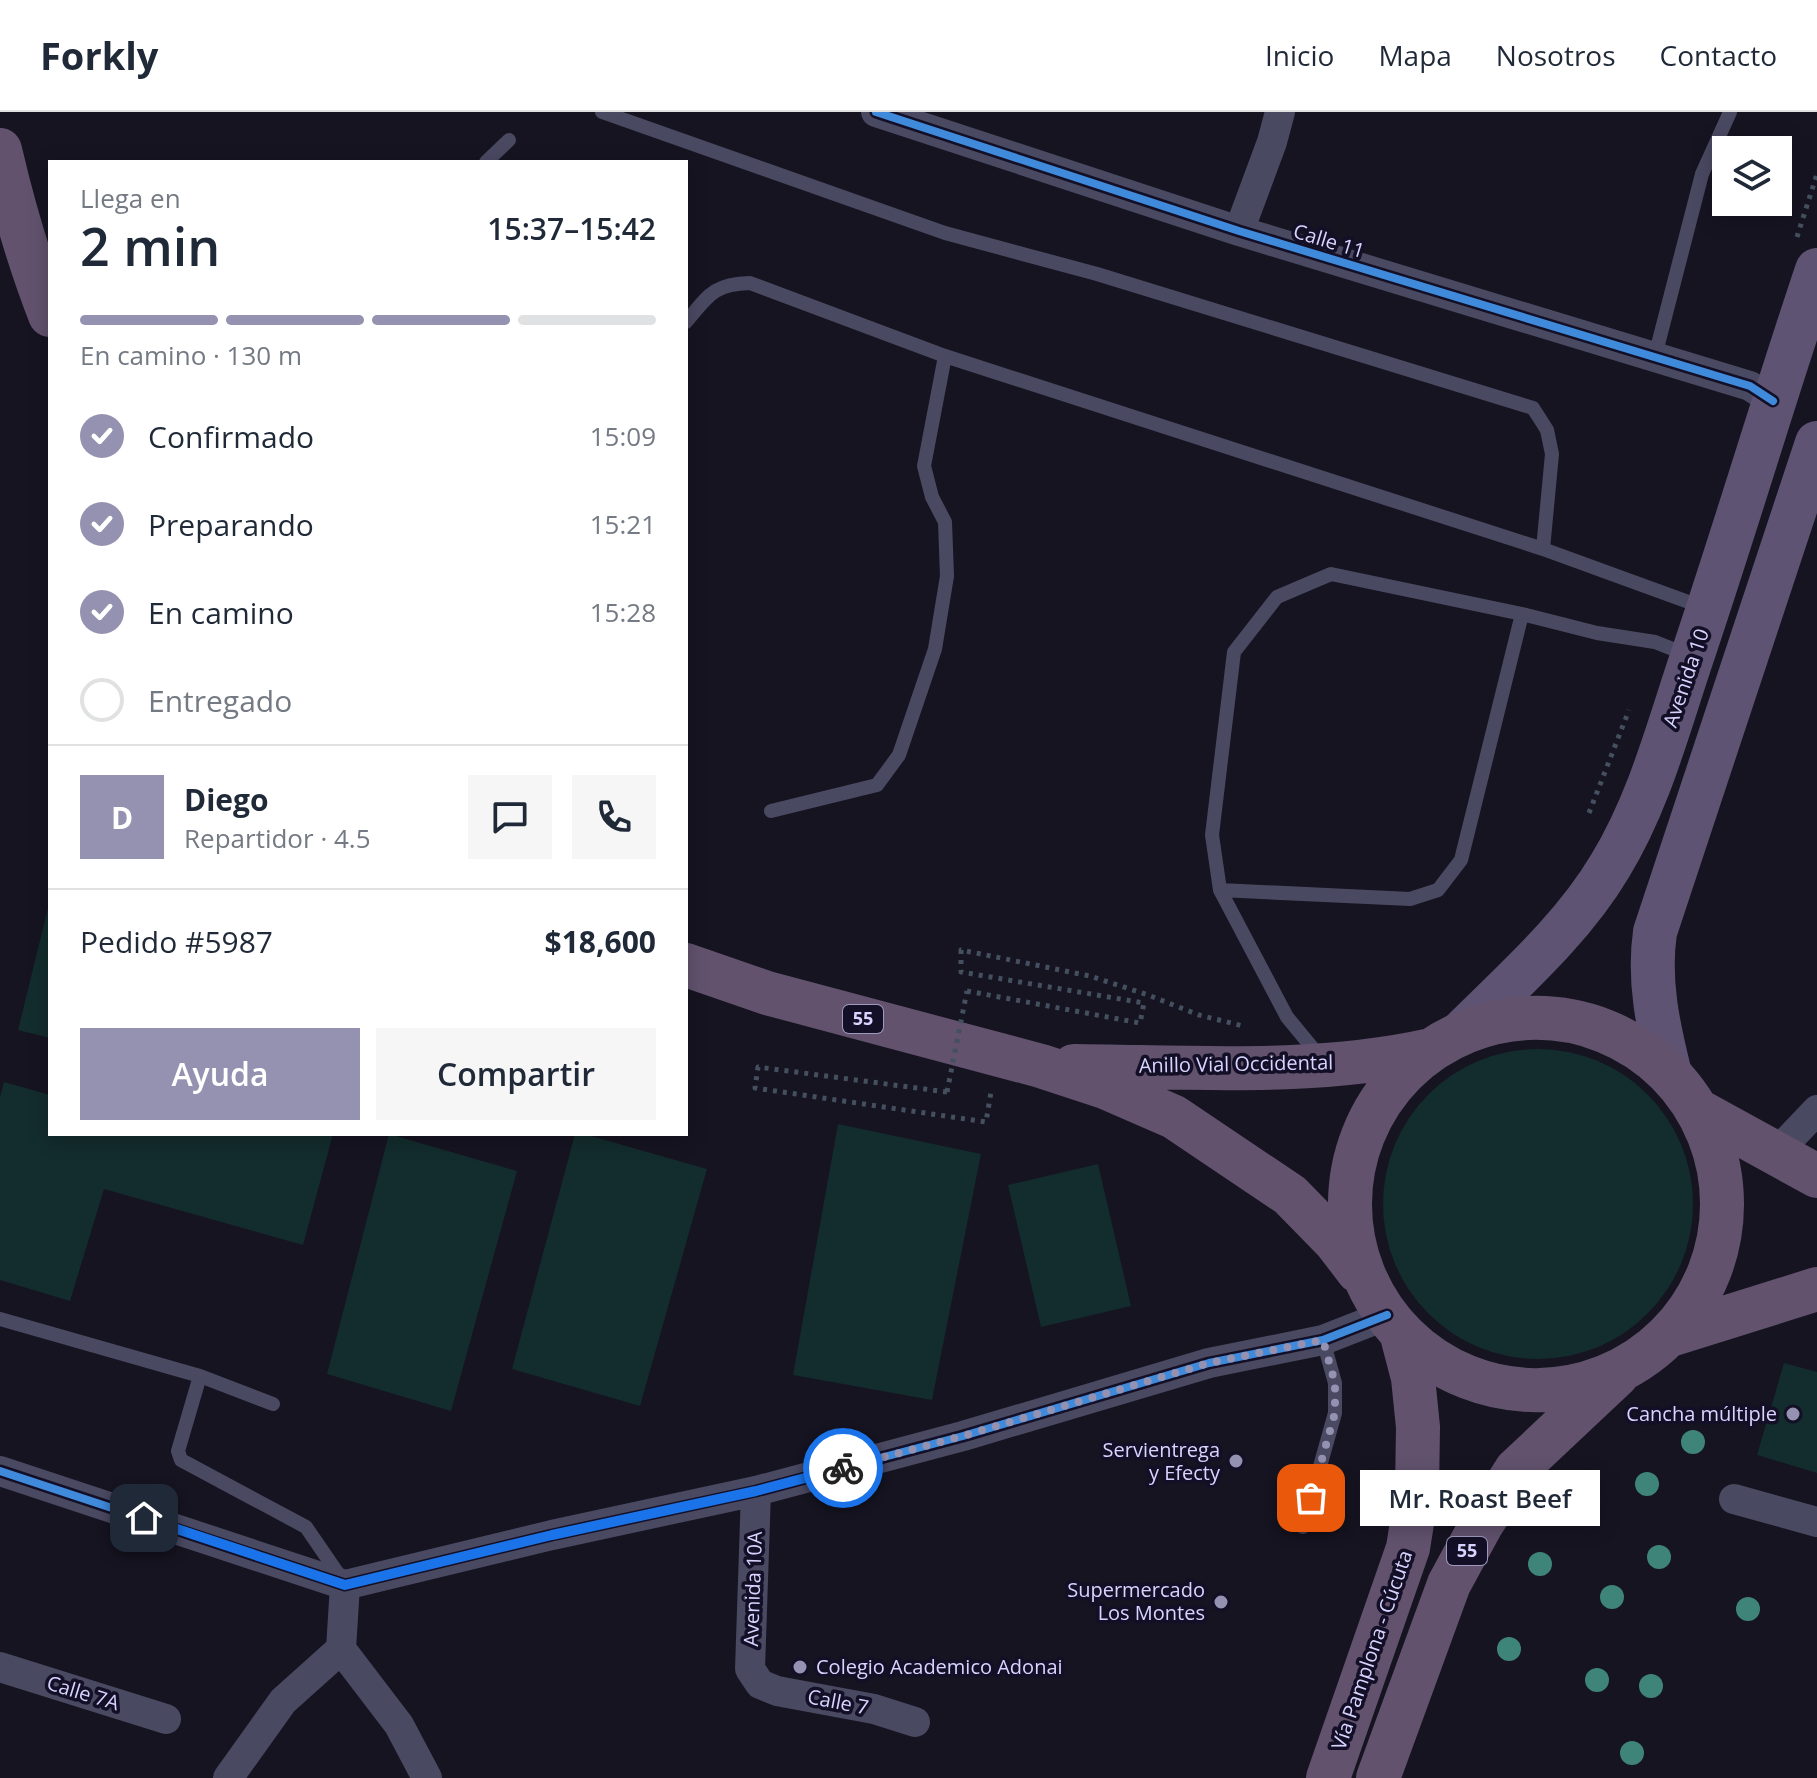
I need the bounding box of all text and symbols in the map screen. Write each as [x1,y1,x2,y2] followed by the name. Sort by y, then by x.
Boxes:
[40,29,158,81] text: Forkly
[1265,36,1334,74] text: Inicio
[1378,36,1452,74] text: Mapa
[1496,36,1616,74] text: Nosotros
[1660,36,1777,74] text: Contacto
[1712,136,1792,216] map controls
[1712,136,1792,216] button: layers
[80,180,181,216] text: Llega en
[487,208,656,249] text: 15:37–15:42
[80,210,220,281] text: 2 min
[1290,217,1368,264] street label: Calle 11
[80,337,302,373] text: En camino · 130 m
[80,414,124,458] icon: check
[148,416,314,457] text: Confirmado
[590,418,656,454] text: 15:09
[80,502,124,546] icon: check
[148,504,314,545] text: Preparando
[590,506,656,542] text: 15:21
[80,590,124,634] icon: check
[148,592,294,633] text: En camino
[590,594,656,630] text: 15:28
[1656,625,1715,731] street label: Avenida 10
[148,680,292,721] text: Entregado
[468,775,552,859] button: chat
[572,775,656,859] button: phone
[184,779,269,820] text: Diego
[111,797,133,838] text: D
[184,820,371,856] text: Repartidor · 4.5
[80,921,273,962] text: Pedido #5987
[545,921,656,962] text: $18,600
[843,1005,883,1033] road number: 55
[80,1028,360,1120] button: Ayuda
[376,1028,656,1120] button: Compartir
[1139,1048,1333,1079] street label: Anillo Vial Occidental
[1626,1400,1777,1427] place label: Cancha múltiple
[1784,1405,1802,1423] marker: Cancha múltiple
[803,1428,883,1508] courier
[1103,1436,1221,1486] place label: Servientrega y Efecty
[821,1446,865,1490] icon: bike
[1227,1452,1245,1470] marker: Servientrega y Efecty
[1277,1464,1345,1532] pin
[1359,1470,1599,1526] callout: Mr. Roast Beef
[1289,1476,1333,1520] icon: bag
[1389,1480,1571,1516] text: Mr. Roast Beef
[110,1484,178,1552] pin
[122,1496,166,1540] icon: home
[737,1531,768,1647] street label: Avenida 10A
[1447,1537,1487,1565] road number: 55
[1325,1546,1418,1753] street label: Vía Pamplona - Cúcuta
[1067,1576,1205,1626] place label: Supermercado Los Montes
[1212,1593,1230,1611] marker: Supermercado Los Montes
[816,1653,1063,1680] place label: Colegio Academico Adonai
[791,1658,809,1676] marker: Colegio Academico Adonai
[44,1669,123,1716] street label: Calle 7A
[805,1682,871,1721] street label: Calle 7

